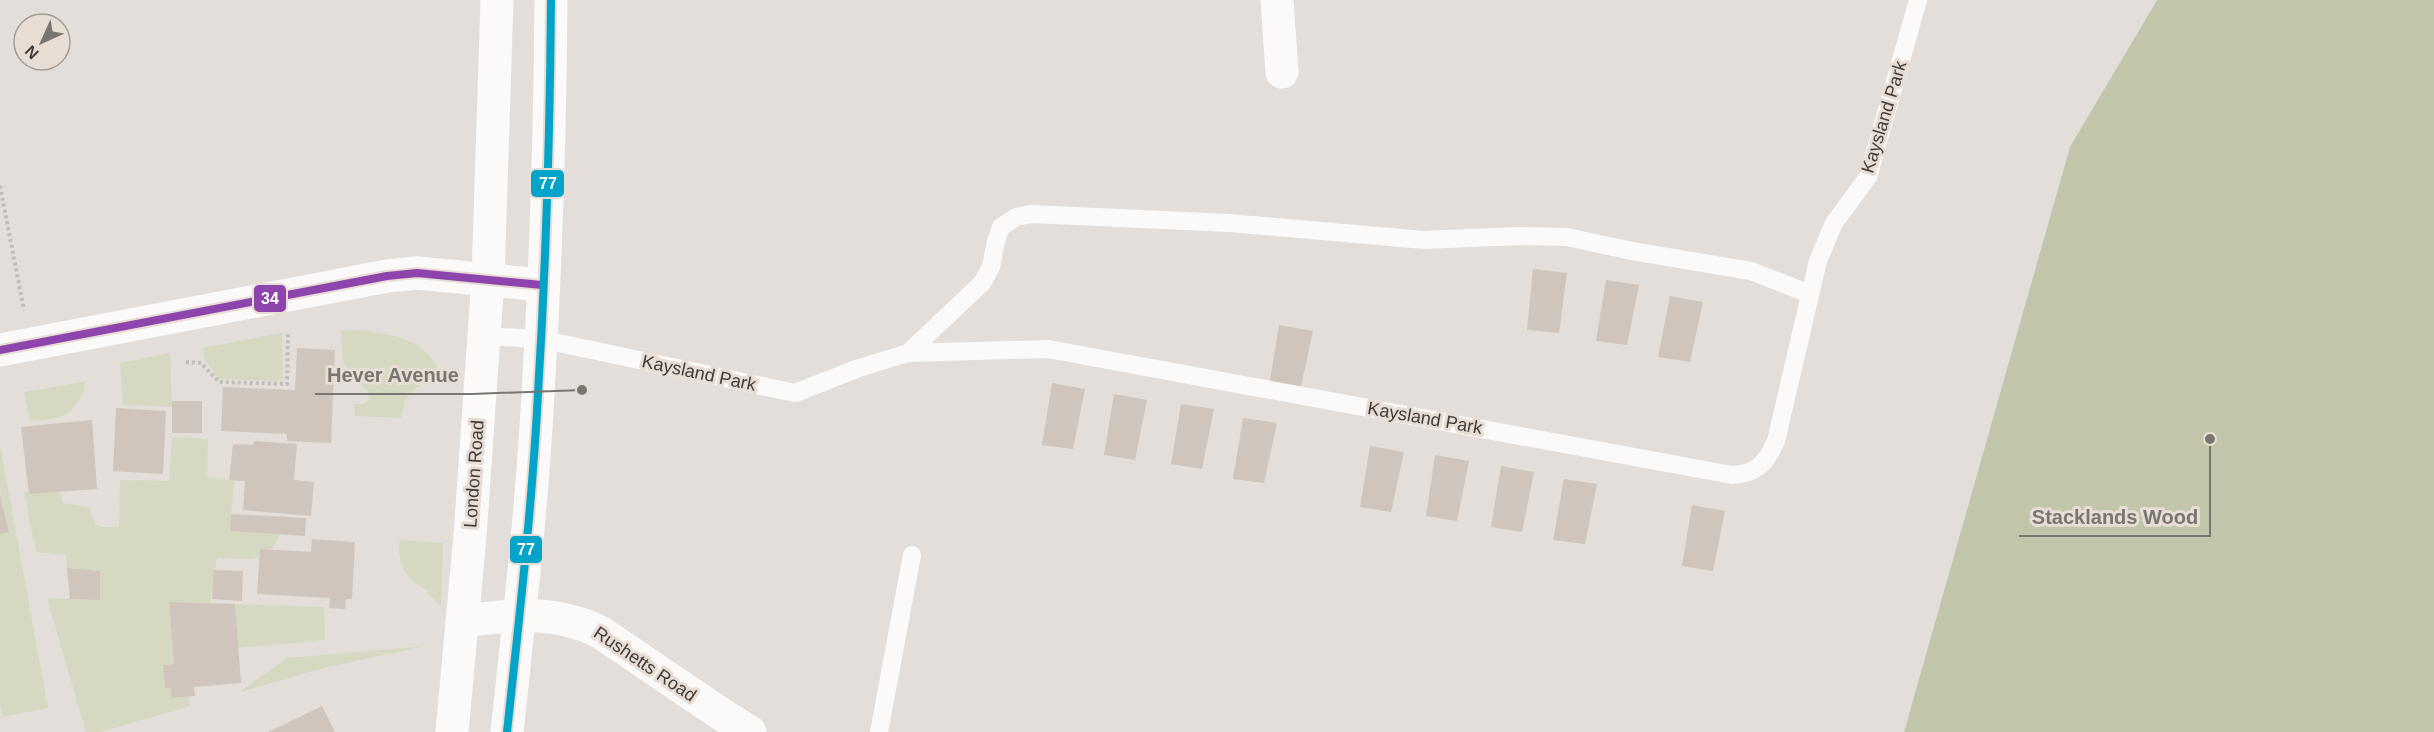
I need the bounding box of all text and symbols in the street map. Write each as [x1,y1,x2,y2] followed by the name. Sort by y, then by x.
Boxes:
[12,12,72,72] north arrow
[22,42,42,62] text: N
[1857,58,1911,175] street label: Kaysland Park
[530,169,565,198] line badge: 77
[539,175,557,192] text: 77
[253,284,287,313] line badge: 34
[261,290,279,307] text: 34
[640,351,759,395] street label: Kaysland Park
[315,356,472,394] callout: Hever Avenue
[327,364,459,386] text: Hever Avenue
[1366,398,1485,438] street label: Kaysland Park
[460,419,488,529] street label: London Road
[2019,498,2210,536] callout: Stacklands Wood
[2032,506,2198,528] text: Stacklands Wood
[509,535,543,564] line badge: 77
[517,541,535,558] text: 77
[590,622,700,706] street label: Rushetts Road

